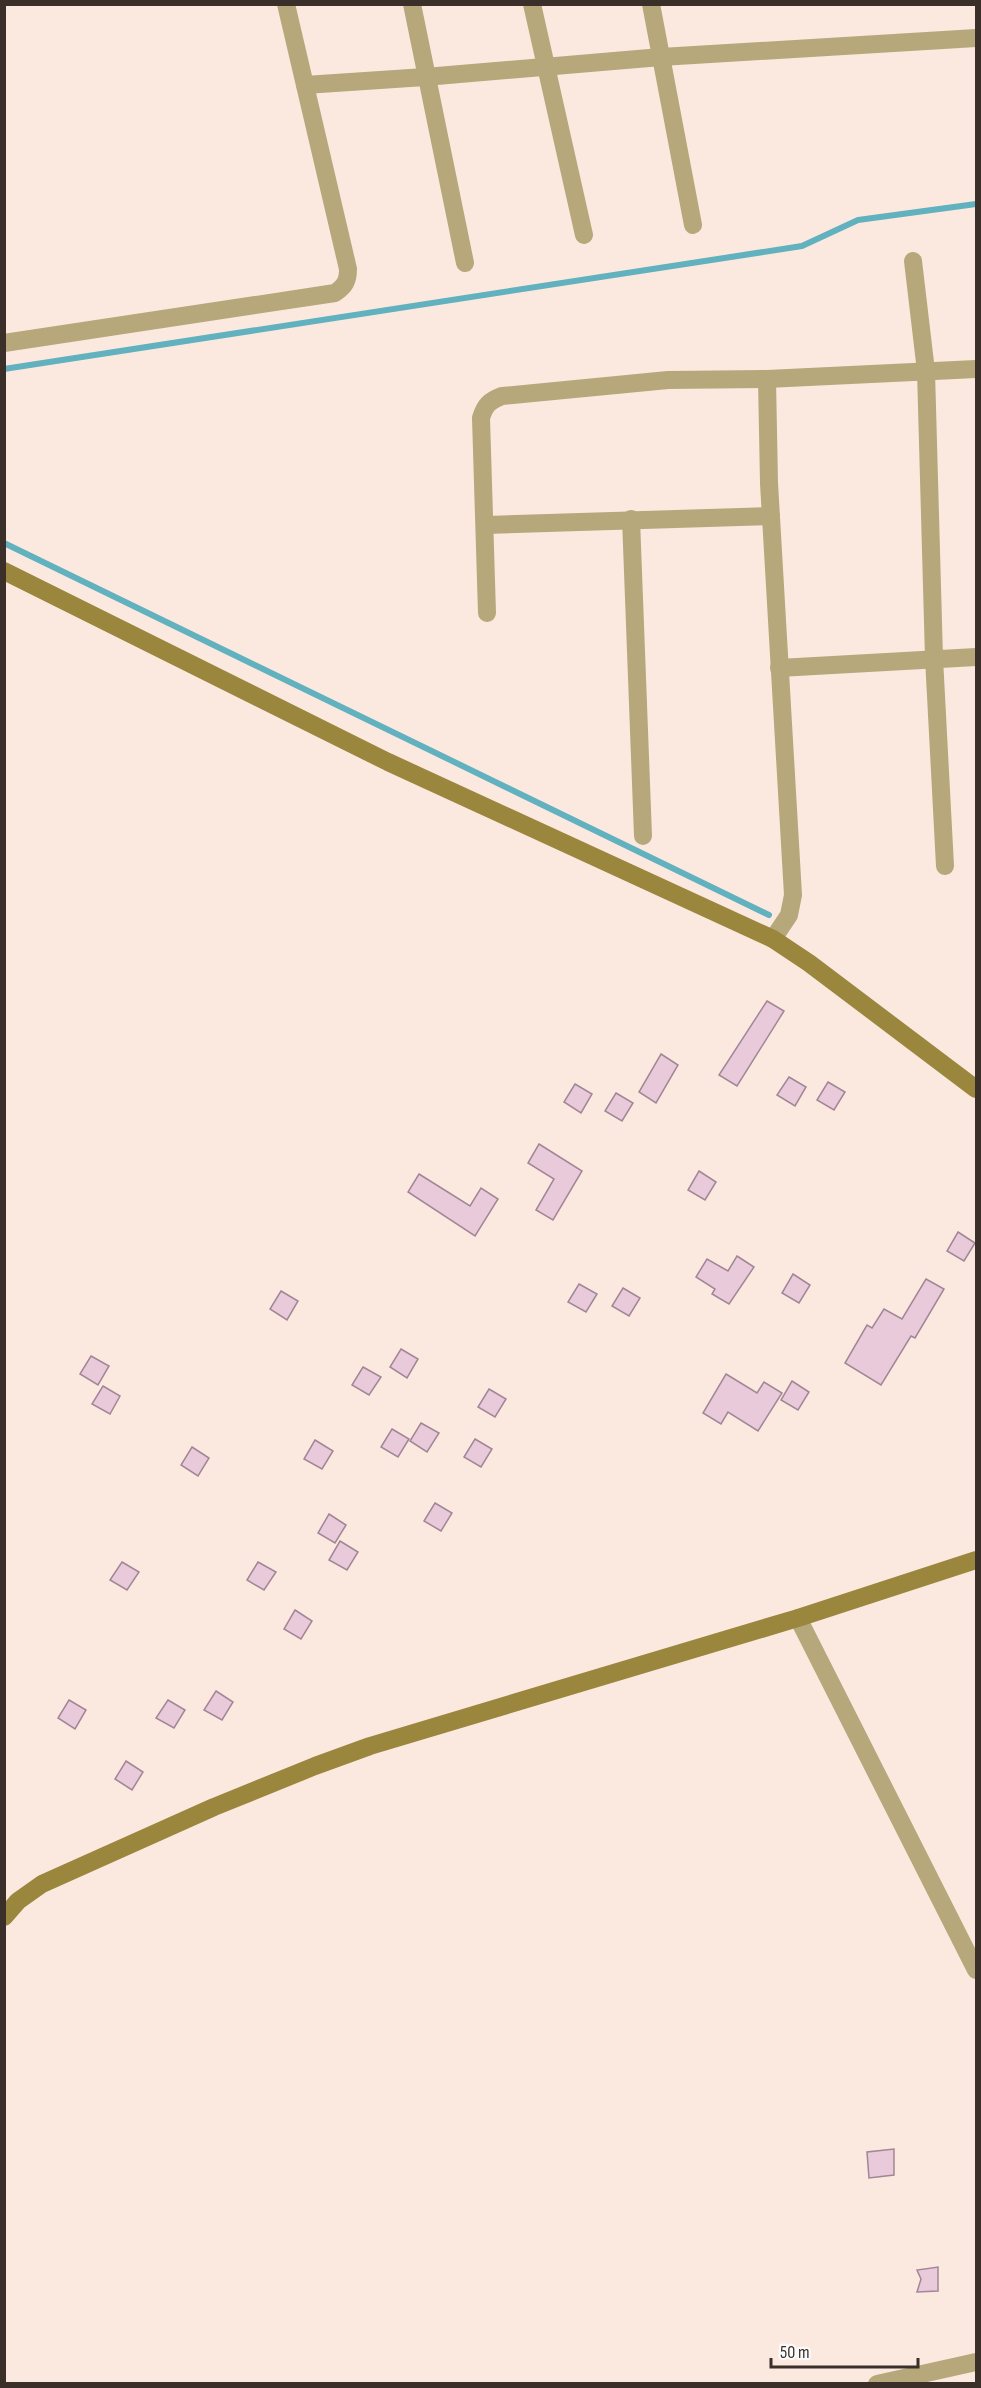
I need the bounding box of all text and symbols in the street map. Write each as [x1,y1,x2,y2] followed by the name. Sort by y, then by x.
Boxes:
[771,2331,918,2369] scale bar
[780,2342,810,2363] text: 50 m

